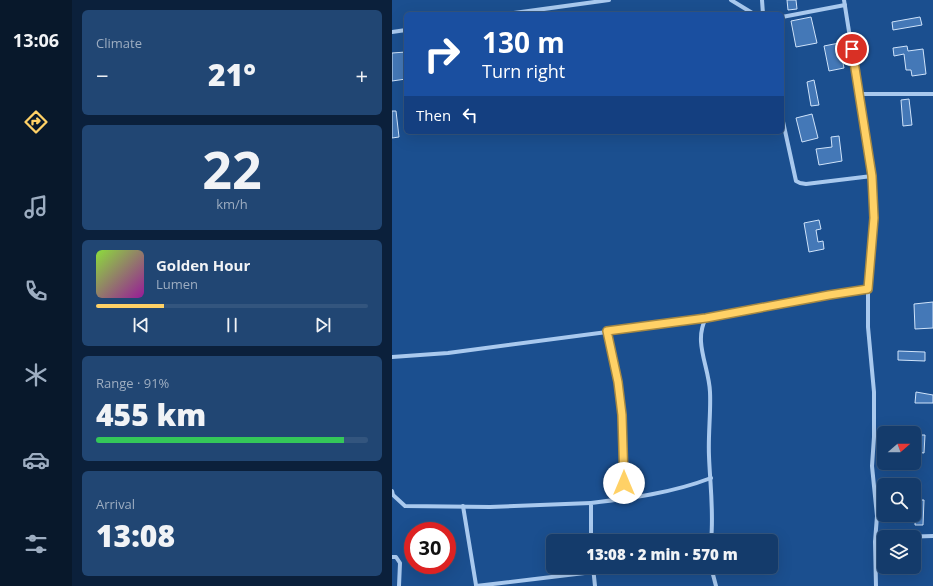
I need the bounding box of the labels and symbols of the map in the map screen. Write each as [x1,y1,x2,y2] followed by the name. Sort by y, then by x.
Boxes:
[835,32,869,66] pin
[877,426,921,470] north arrow
[603,462,645,504] position arrow
[404,522,456,574] speed limit sign: 30

